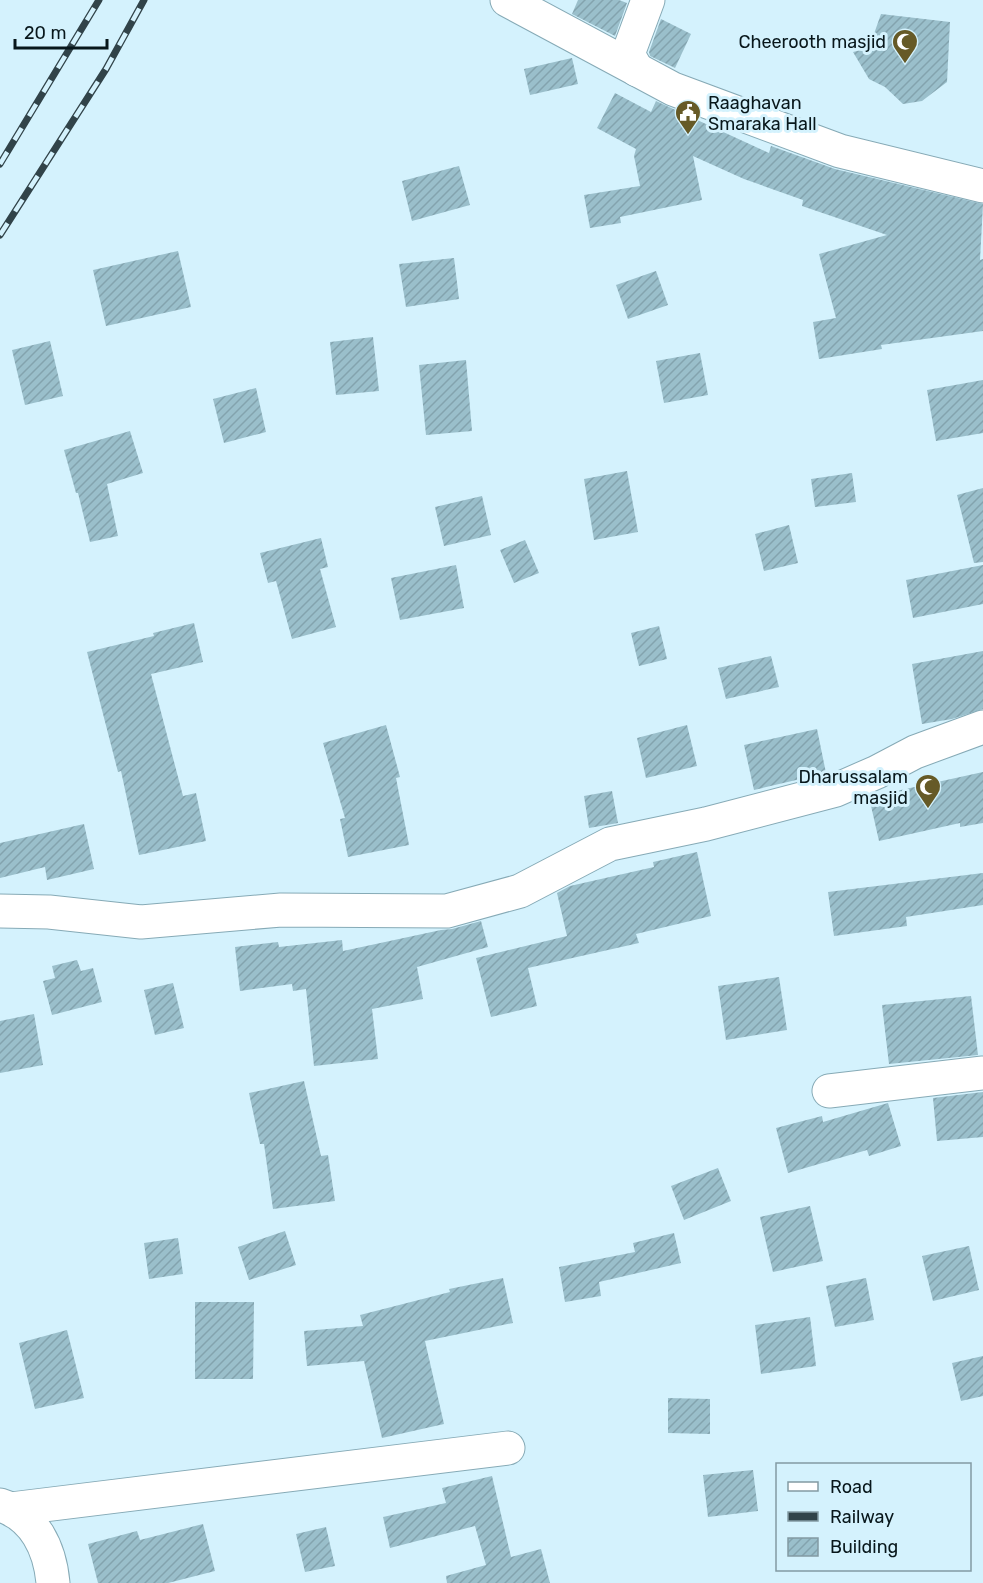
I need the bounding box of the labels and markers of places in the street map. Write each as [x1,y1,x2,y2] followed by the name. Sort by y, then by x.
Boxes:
[890,27,920,65] mosque icon: Cheerooth masjid
[738,31,886,53] place label: Cheerooth masjid
[708,92,817,135] place label: Raaghavan Smaraka Hall
[673,98,703,136] public building icon: Raaghavan Smaraka Hall
[798,766,908,809] place label: Dharussalam masjid
[913,772,943,810] mosque icon: Dharussalam masjid

